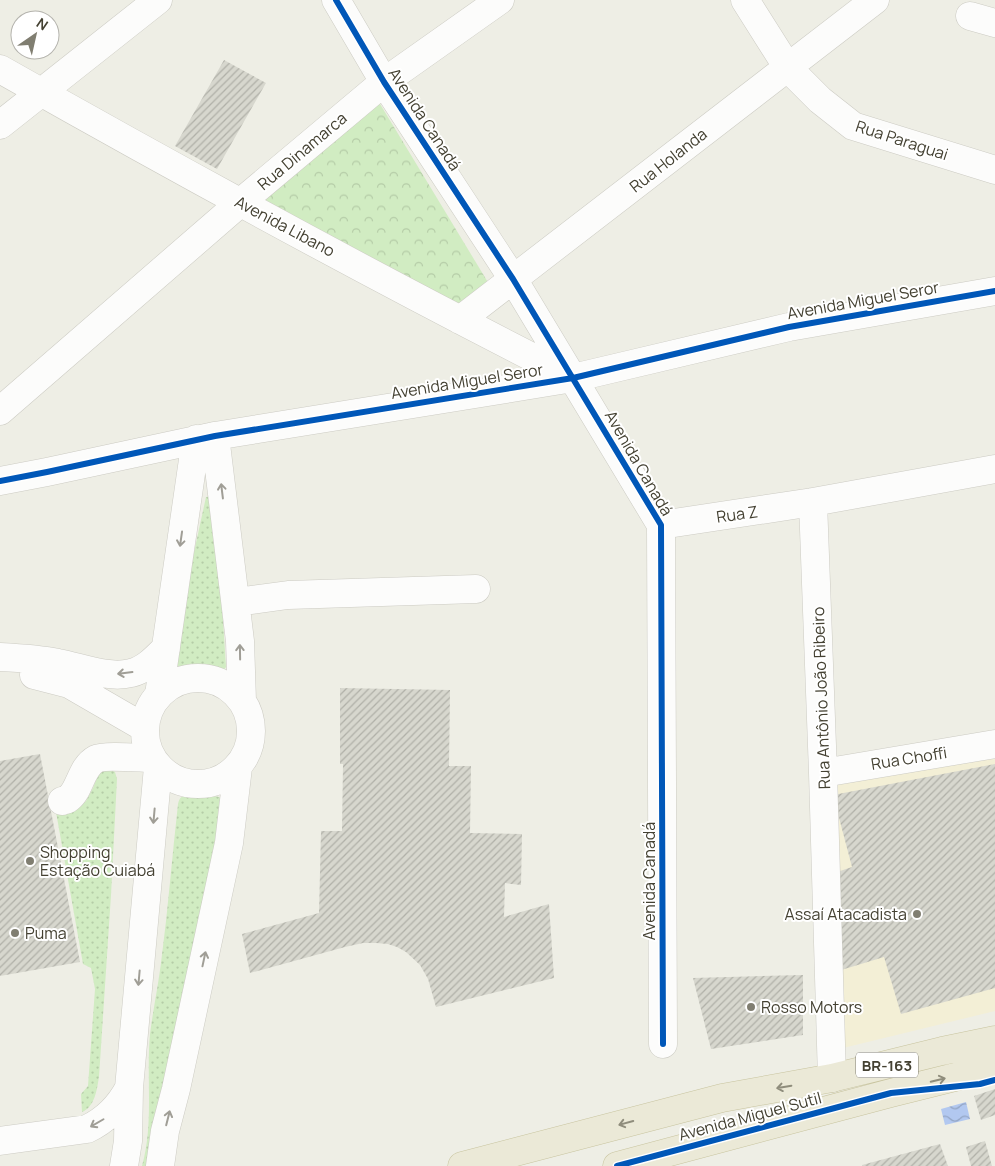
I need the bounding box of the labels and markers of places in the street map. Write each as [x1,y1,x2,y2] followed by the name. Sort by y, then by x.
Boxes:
[40,841,155,881] place label: Shopping Estação Cuiabá
[24,855,36,867] marker: Shopping Estação Cuiabá
[785,903,907,925] place label: Assaí Atacadista
[911,908,923,920] marker: Assaí Atacadista
[25,922,67,944] place label: Puma
[9,927,21,939] marker: Puma
[761,996,862,1018] place label: Rosso Motors
[745,1001,757,1013] marker: Rosso Motors

